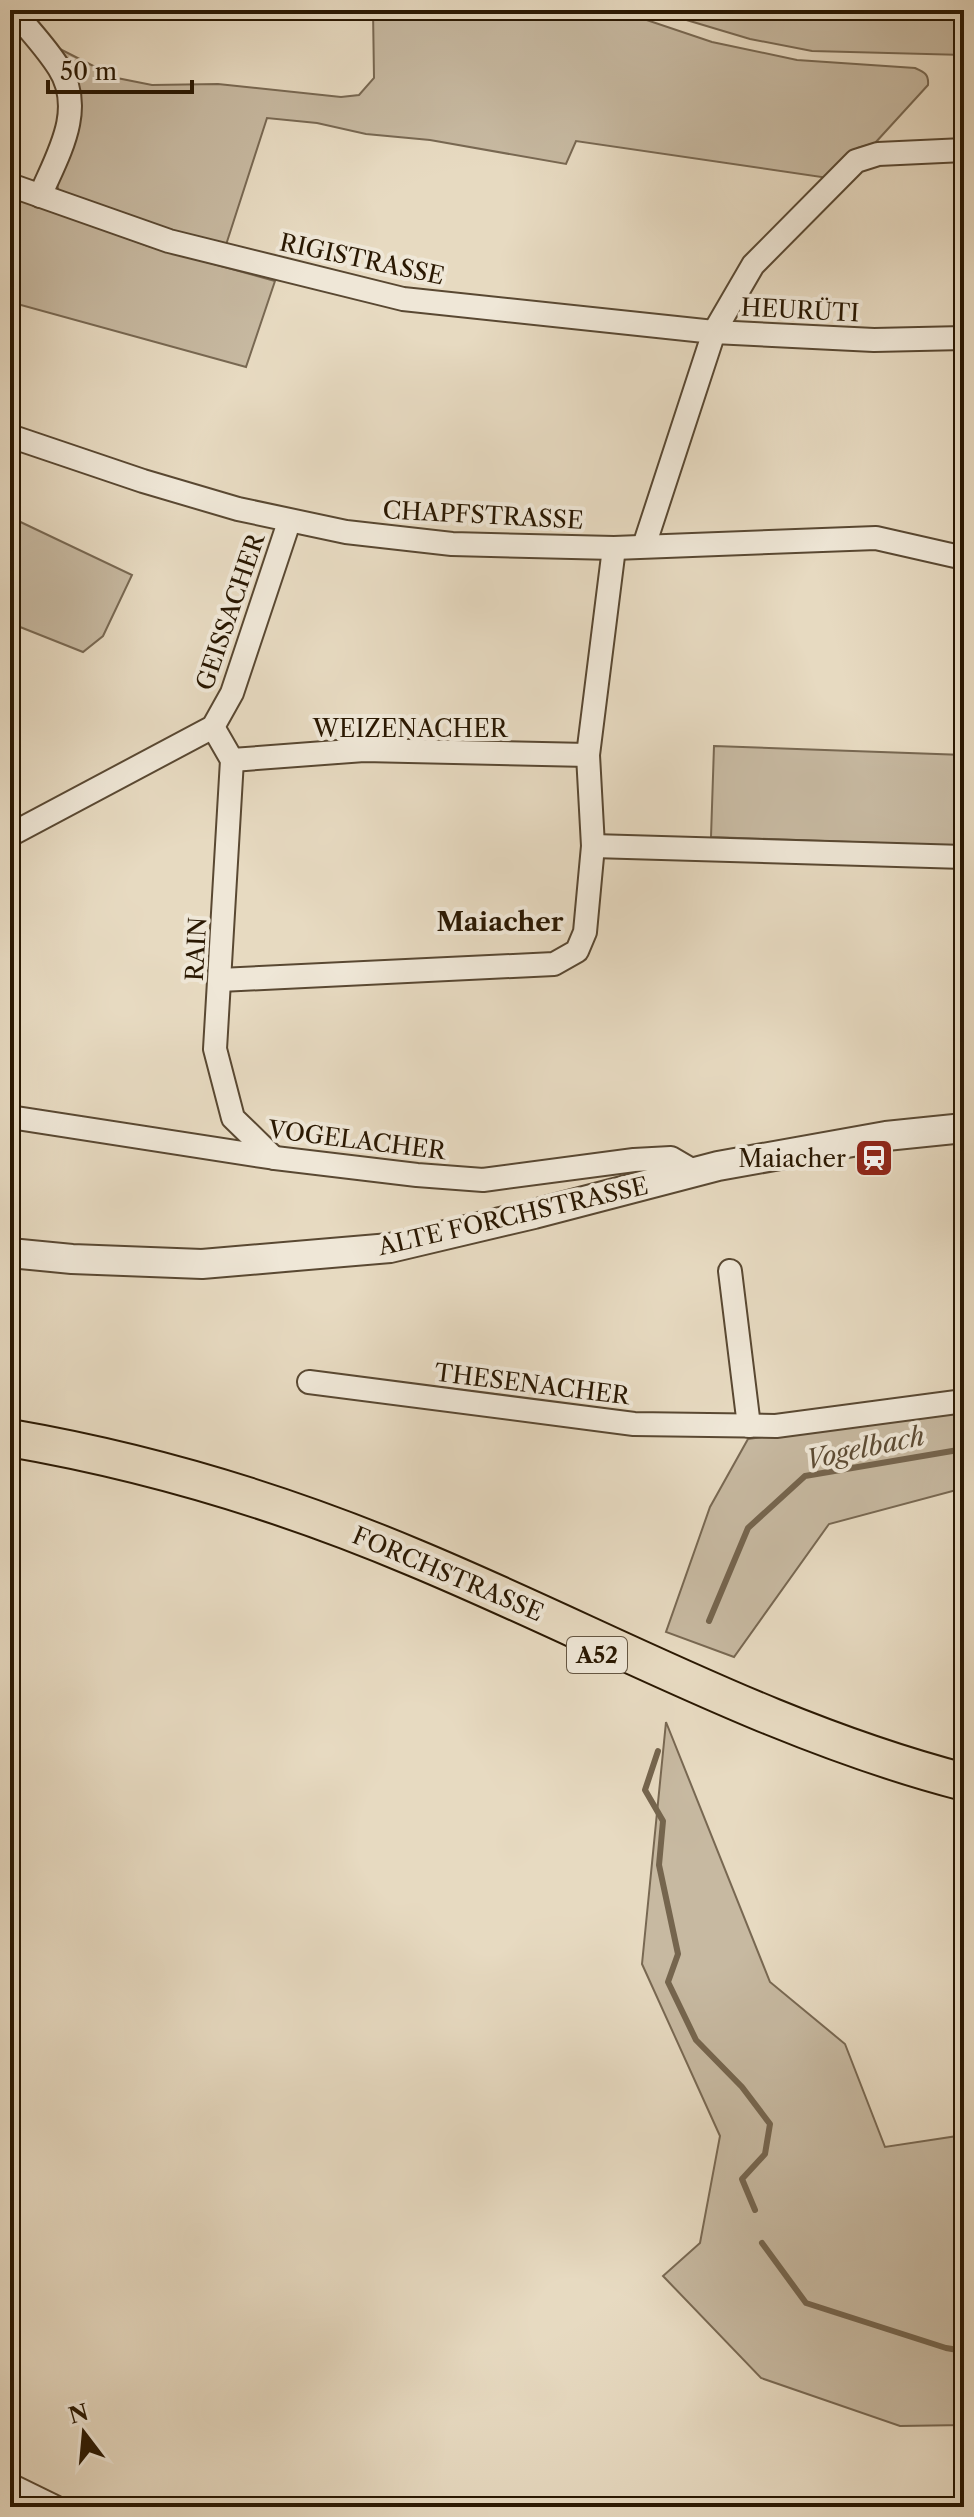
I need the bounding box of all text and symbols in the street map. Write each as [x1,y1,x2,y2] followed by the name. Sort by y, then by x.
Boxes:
[48,44,192,94] scale bar
[60,57,117,86] text: 50 m
[277,227,447,291] street label: RIGISTRASSE
[740,292,860,328] street label: HEURÜTI
[382,495,584,535] street label: CHAPFSTRASSE
[190,529,271,694] street label: GEISSACHER
[312,714,509,743] street label: WEIZENACHER
[436,906,564,938] district label: Maiacher
[180,916,212,982] street label: RAIN
[266,1115,449,1165] street label: VOGELACHER
[853,1137,895,1179] station icon: Maiacher
[738,1144,846,1173] place label: Maiacher
[374,1171,651,1261] street label: ALTE FORCHSTRASSE
[433,1358,632,1411] street label: THESENACHER
[803,1420,927,1476] water label: Vogelbach
[348,1521,548,1627] street label: FORCHSTRASSE
[567,1637,627,1673] road number: A52
[44,2393,124,2473] north arrow
[66,2399,92,2430] text: N

